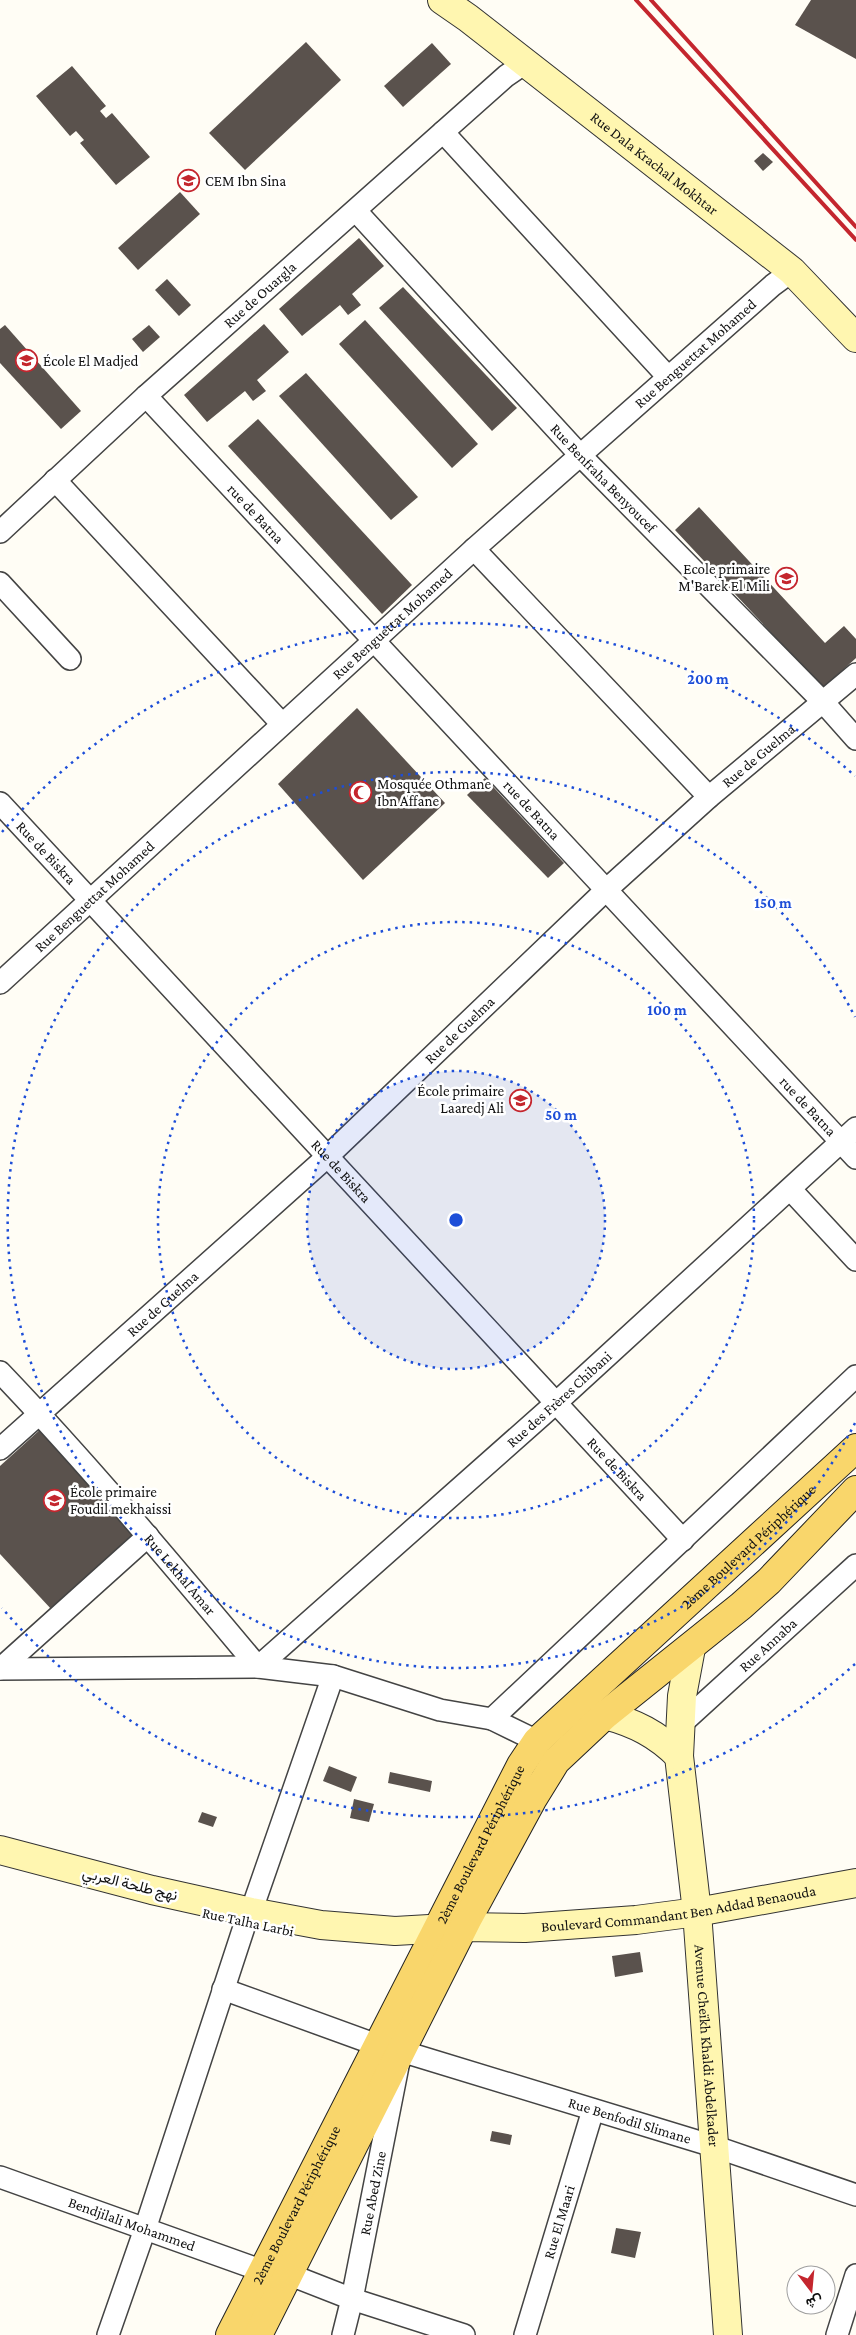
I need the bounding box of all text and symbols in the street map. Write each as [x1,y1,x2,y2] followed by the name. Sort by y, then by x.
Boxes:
[587,109,722,219] street label: Rue Dala Krachal Mokhtar
[177,169,201,193] school or university icon: CEM Ibn Sina
[205,173,286,189] place label: CEM Ibn Sina
[221,258,299,331] street label: Rue de Ouargla
[632,296,759,411] street label: Rue Benguettat Mohamed
[15,349,39,373] school or university icon: École El Madjed
[43,353,139,370] place label: École El Madjed
[547,420,661,537] street label: Rue Benfraha Benyoucef
[224,481,287,547] street label: rue de Batna
[678,561,770,594] place label: Ecole primaire M'Barek El Mili
[329,565,455,682] street label: Rue Benguettat Mohamed
[774,566,798,590] school or university icon: Ecole primaire M'Barek El Mili
[687,671,729,687] text: 200 m
[719,721,798,790] street label: Rue de Guelma
[377,776,492,809] place label: Mosquée Othmane Ibn Affane
[500,777,563,843] street label: rue de Batna
[349,781,373,805] mosque icon: Mosquée Othmane Ibn Affane
[13,818,79,888] street label: Rue de Biskra
[31,838,158,955] street label: Rue Benguettat Mohamed
[754,895,792,911] text: 150 m
[422,993,498,1067] street label: Rue de Guelma
[647,1002,687,1018] text: 100 m
[776,1073,839,1139] street label: rue de Batna
[417,1083,504,1117] place label: École primaire Laaredj Ali
[508,1088,532,1112] school or university icon: École primaire Laaredj Ali
[545,1107,577,1123] text: 50 m
[308,1136,374,1206] street label: Rue de Biskra
[447,1211,465,1229] centre of rings
[124,1268,201,1340] street label: Rue de Guelma
[504,1348,615,1451] street label: Rue des Frères Chibani
[584,1434,650,1504] street label: Rue de Biskra
[678,1481,819,1612] street label: 2ème Boulevard Périphérique
[70,1484,172,1517] place label: École primaire Foudil mekhaissi
[42,1489,66,1513] school or university icon: École primaire Foudil mekhaissi
[141,1531,219,1619] street label: Rue Lekhal Amar
[736,1615,800,1675] street label: Rue Annaba
[433,1762,528,1926] street label: 2ème Boulevard Périphérique
[80,1864,179,1908] street label: نهج طلحة العربي
[540,1882,817,1935] street label: Boulevard Commandant Ben Addad Benaouda
[201,1904,295,1940] street label: Rue Talha Larbi
[691,1944,722,2148] street label: Avenue Cheïkh Khaldi Abdelkader
[566,2094,693,2147] street label: Rue Benfodil Slimane
[249,2123,344,2287] street label: 2ème Boulevard Périphérique
[357,2149,389,2237] street label: Rue Abed Zine
[540,2183,578,2261] street label: Rue El Maari
[66,2194,198,2254] street label: Bendjilali Mohammed
[786,2265,836,2315] north arrow
[804,2292,825,2313] text: ش

